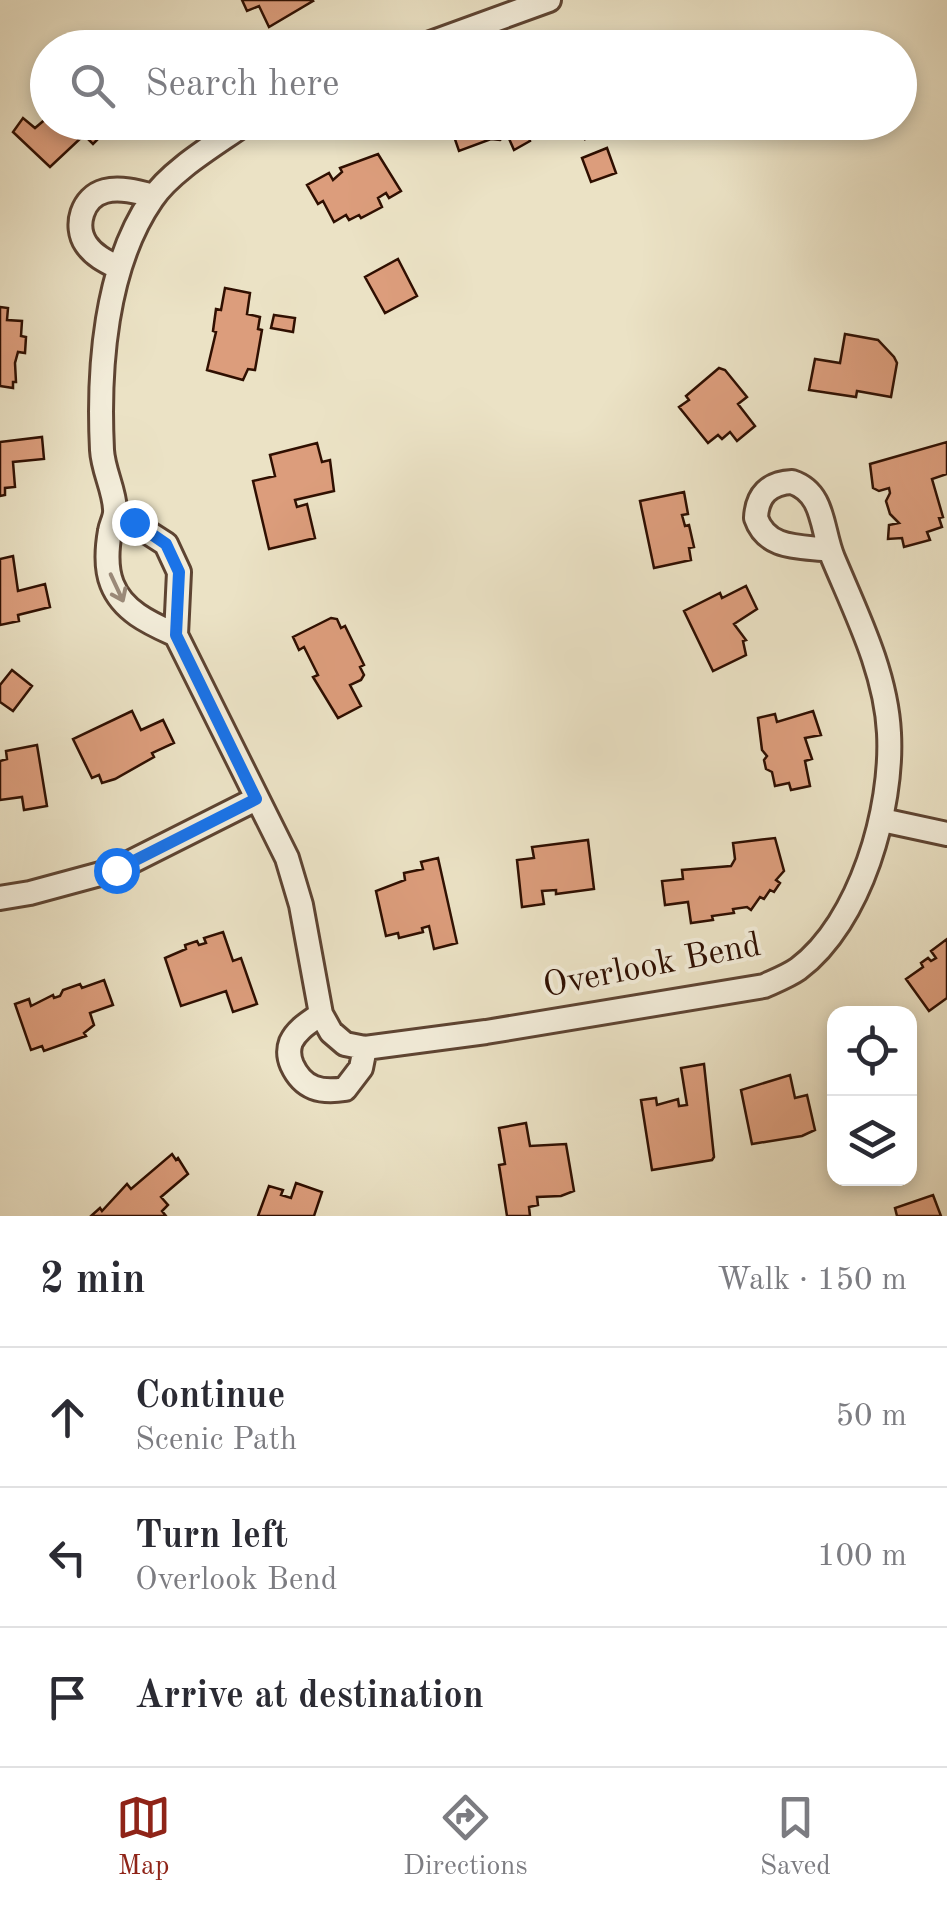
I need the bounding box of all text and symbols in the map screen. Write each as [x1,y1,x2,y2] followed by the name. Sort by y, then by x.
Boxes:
[30,30,917,140] search box
[65,58,120,113] icon: search
[145,66,340,104] text: Search here
[112,500,158,546] route end
[109,572,128,602] one-way arrow
[94,848,140,894] route start
[540,928,764,1004] street label: Overlook Bend
[827,1006,917,1186] map controls
[827,1006,917,1096] button: locate
[827,1096,917,1186] button: layers
[40,1260,146,1302] text: 2 min
[717,1265,907,1297] text: Walk · 150 m
[135,1378,285,1416] text: Continue
[40,1390,95,1445] icon: ahead
[836,1401,907,1433] text: 50 m
[135,1425,297,1457] text: Scenic Path
[135,1518,288,1556] text: Turn left
[40,1530,95,1585] icon: left
[817,1541,907,1573] text: 100 m
[135,1565,337,1597] text: Overlook Bend
[40,1670,95,1725] icon: arrive
[135,1678,484,1716] text: Arrive at destination
[116,1790,171,1885] tab: Map
[403,1790,528,1885] tab: Directions
[760,1790,831,1885] tab: Saved

